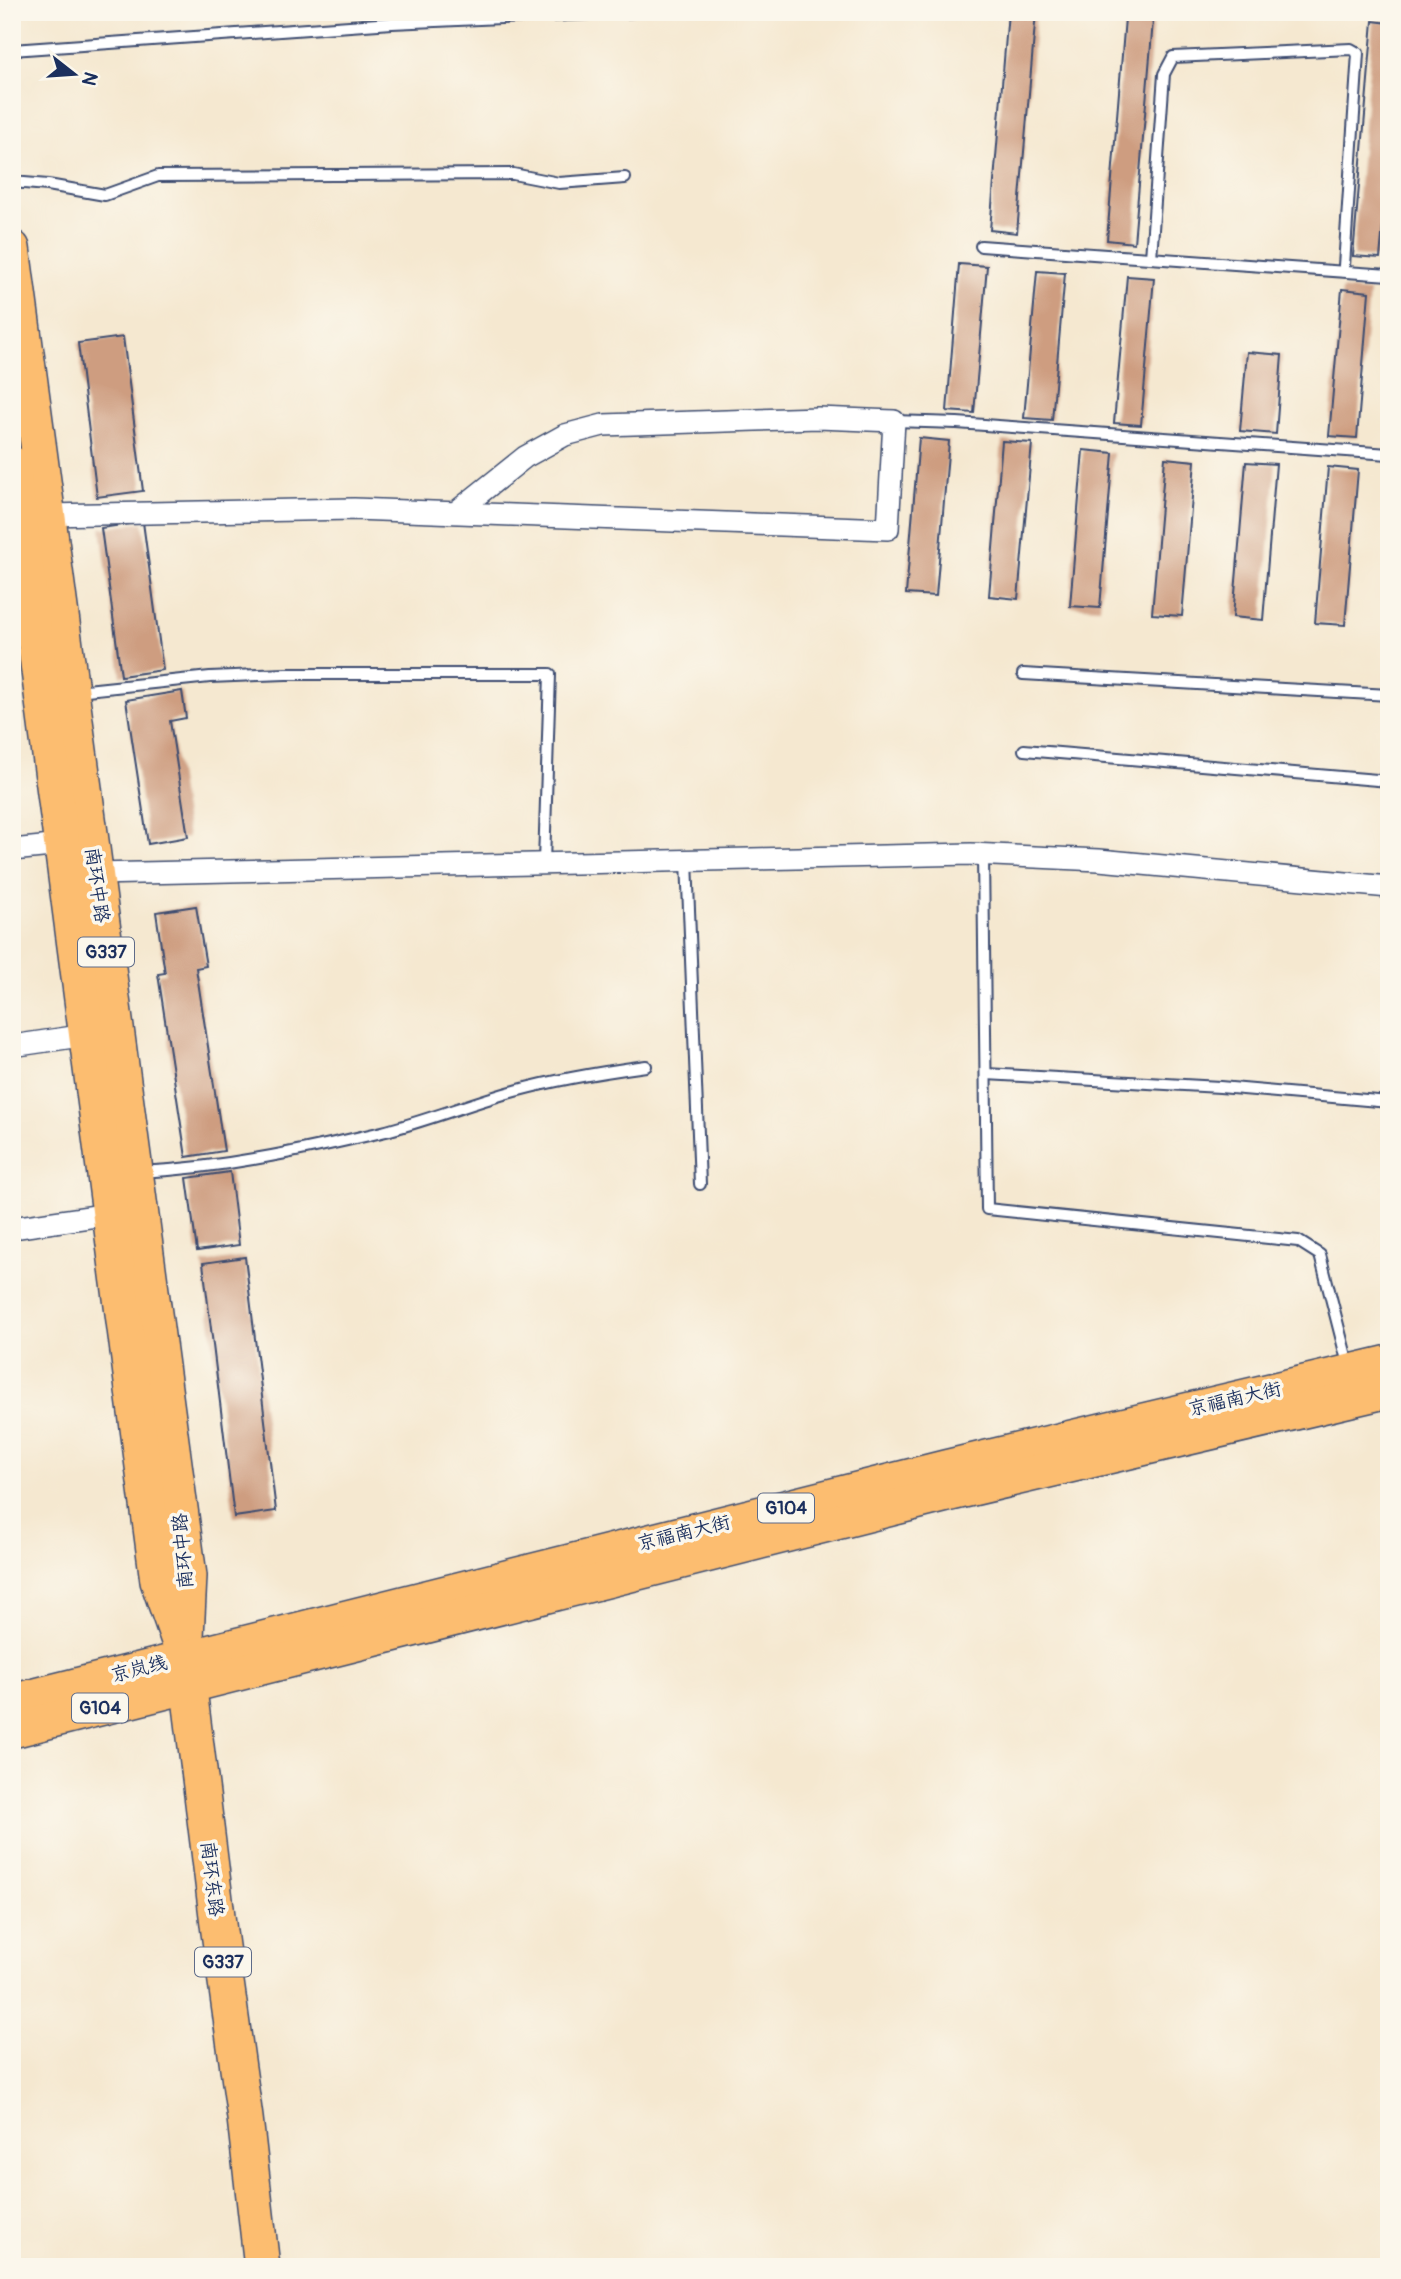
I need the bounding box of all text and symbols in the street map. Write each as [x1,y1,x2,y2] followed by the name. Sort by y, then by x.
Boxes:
[38,38,108,108] north arrow
[76,69,103,88] text: N
[80,846,114,924] street label: 南环中路
[78,937,134,967] road number: G337
[1186,1377,1284,1421] street label: 京福南大街
[758,1493,814,1522] road number: G104
[635,1510,733,1556] street label: 京福南大街
[168,1512,198,1590] street label: 南环中路
[108,1650,170,1688] street label: 京岚线
[72,1694,128,1722] road number: G104
[195,1840,229,1918] street label: 南环东路
[195,1948,251,1976] road number: G337

